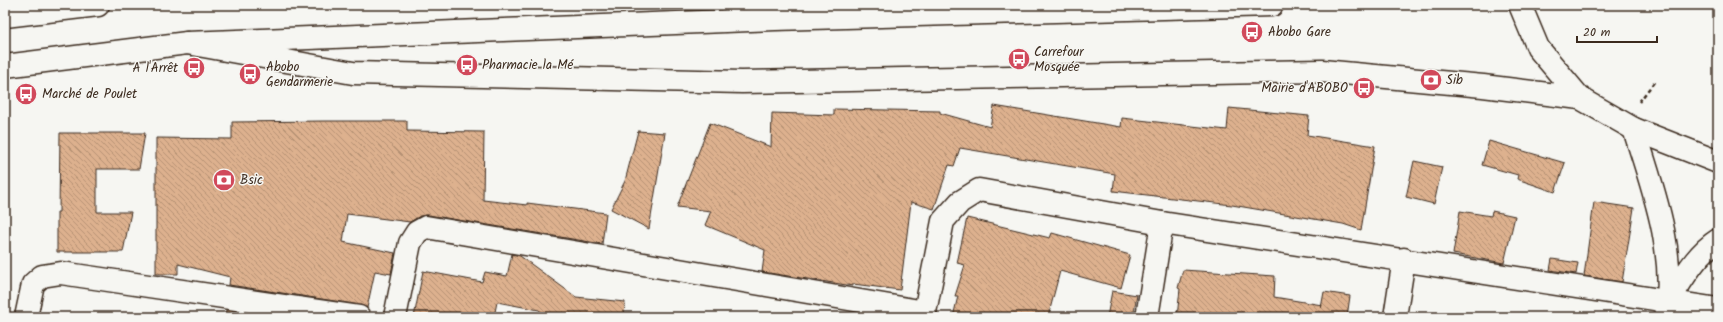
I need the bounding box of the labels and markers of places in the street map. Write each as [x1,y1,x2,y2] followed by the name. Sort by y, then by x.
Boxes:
[1239,19,1265,45] bus stop icon: Abobo Gare
[1268,22,1331,43] place label: Abobo Gare
[1034,42,1084,78] place label: Carrefour Mosquée
[1006,46,1032,72] bus stop icon: Carrefour Mosquée
[454,52,480,78] bus stop icon: Pharmacie la Mé
[181,55,207,81] bus stop icon: A l'Arrêt
[482,55,575,76] place label: Pharmacie la Mé
[266,57,333,93] place label: Abobo Gendarmerie
[133,58,179,79] place label: A l'Arrêt
[237,61,263,87] bus stop icon: Abobo Gendarmerie
[1418,67,1444,93] bank icon: Sib
[1446,70,1463,91] place label: Sib
[1351,75,1377,101] bus stop icon: Mairie d'ABOBO
[1261,78,1348,99] place label: Mairie d'ABOBO
[13,81,39,107] bus stop icon: Marché de Poulet
[42,84,138,105] place label: Marché de Poulet
[211,167,237,193] bank icon: Bsic
[240,170,263,191] place label: Bsic

